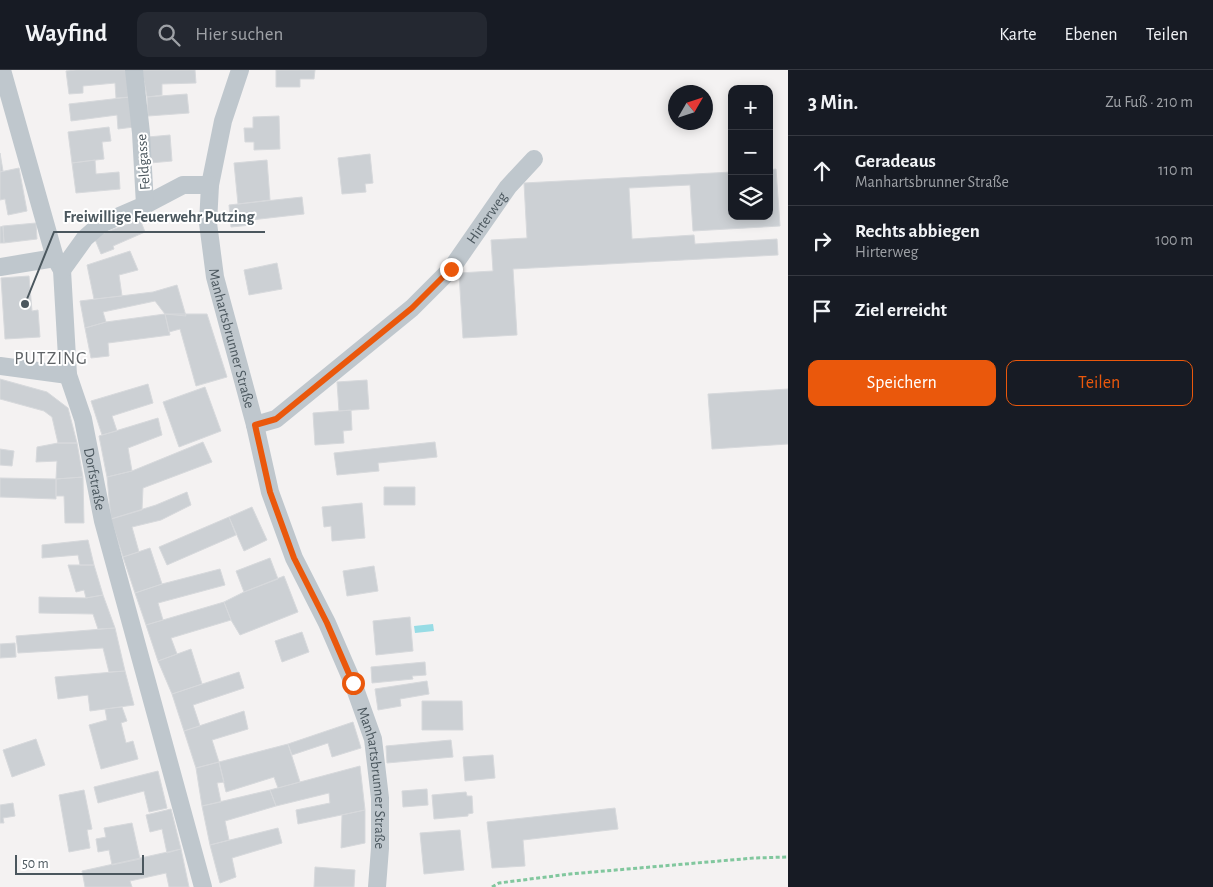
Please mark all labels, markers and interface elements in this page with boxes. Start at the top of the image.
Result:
search box [137,12,487,57]
icon: search [155,21,183,49]
text: Wayfind [25,22,107,46]
text: Hier suchen [195,25,283,44]
text: Karte [999,26,1037,44]
text: Ebenen [1065,26,1118,44]
text: Teilen [1146,26,1188,44]
north arrow [668,85,713,130]
map controls [728,85,773,220]
button: + [728,85,773,130]
text: 3 Min. [808,92,858,113]
text: Zu Fuß · 210 m [1105,94,1193,110]
button: − [728,130,773,175]
street label: Feldgasse [134,133,153,191]
text: Geradeaus [855,152,936,171]
icon: ahead [808,157,836,185]
text: 110 m [1158,162,1193,178]
text: Manhartsbrunner Straße [855,174,1009,190]
button: layers [728,175,773,220]
street label: Hirterweg [464,189,511,247]
callout: Freiwillige Feuerwehr Putzing [54,201,265,232]
text: Freiwillige Feuerwehr Putzing [64,209,255,225]
text: Rechts abbiegen [855,222,980,241]
icon: right [808,227,836,255]
text: 100 m [1155,232,1193,248]
text: Hirterweg [855,244,918,260]
route end [440,258,463,281]
street label: Manhartsbrunner Straße [206,267,257,410]
icon: arrive [808,297,836,325]
text: Ziel erreicht [855,301,947,320]
district label: PUTZING [14,350,88,368]
button: Speichern [808,360,996,406]
button: Teilen [1006,360,1193,406]
street label: Dorfstraße [81,446,108,512]
route start [342,672,365,695]
street label: Manhartsbrunner Straße [354,705,387,849]
scale bar [15,852,144,875]
text: 50 m [22,857,49,871]

